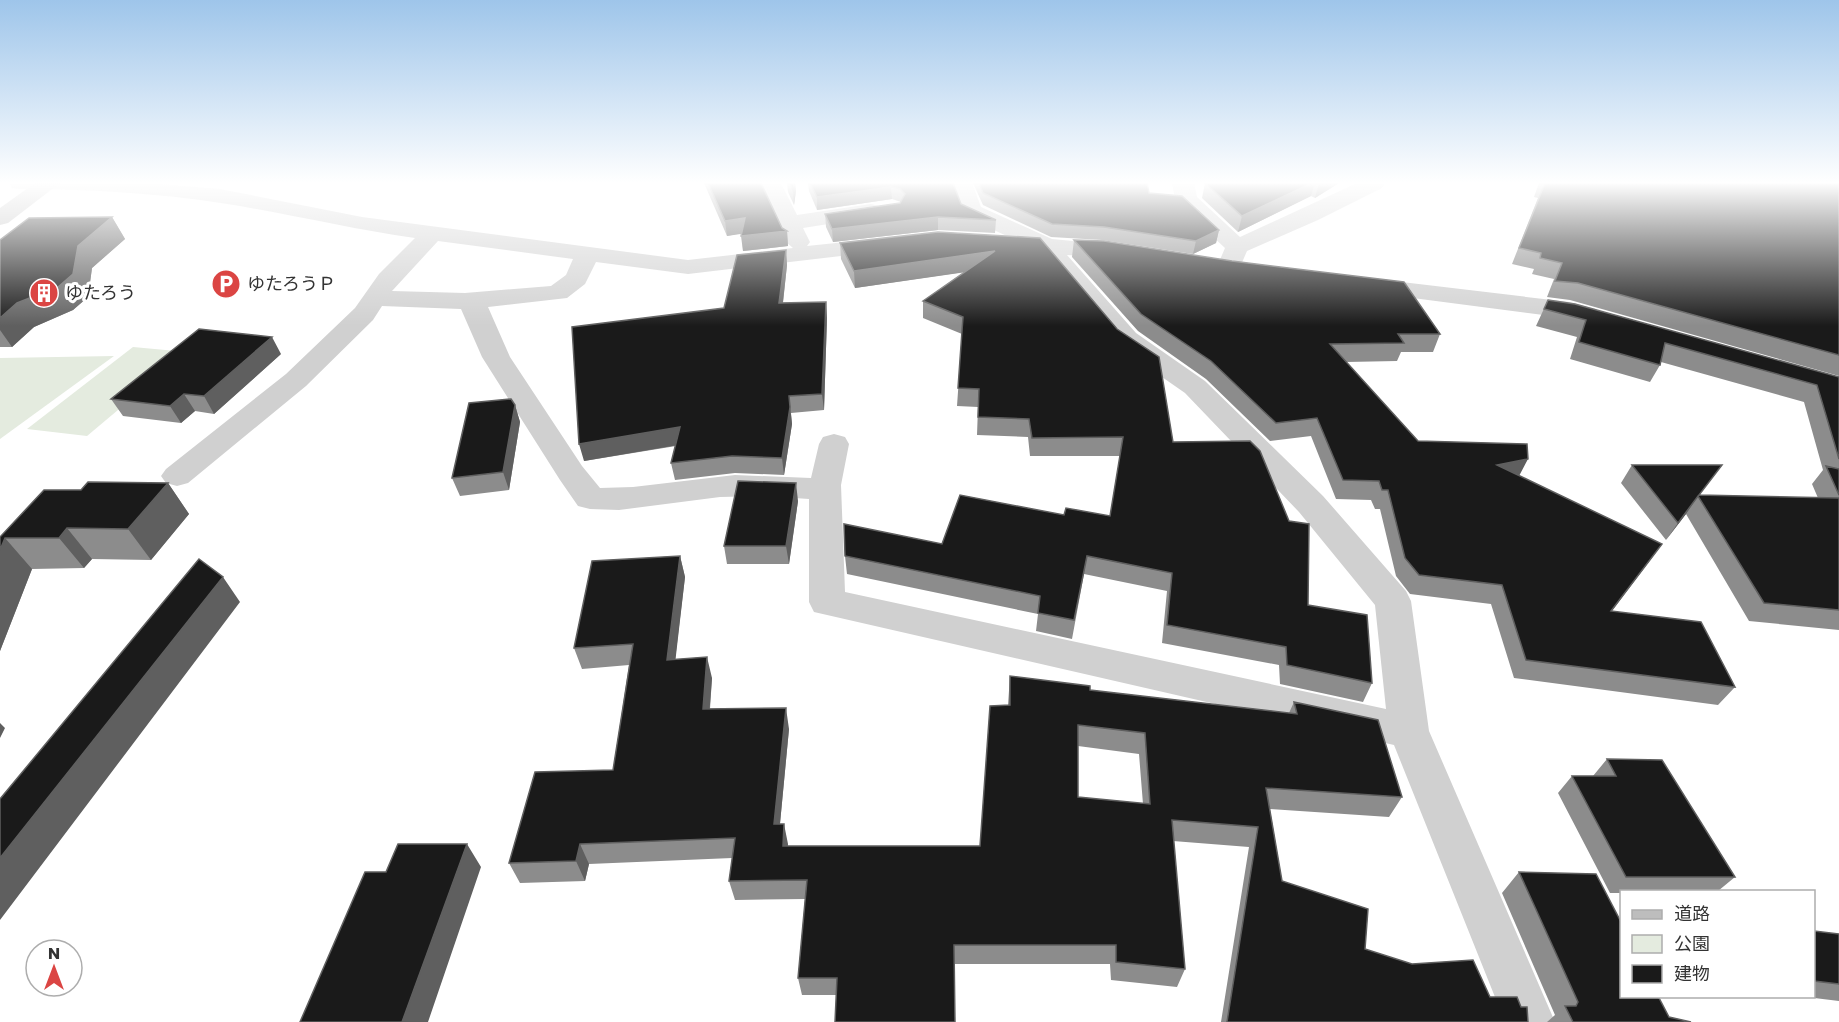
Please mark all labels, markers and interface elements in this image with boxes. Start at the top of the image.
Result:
parking icon: ゆたろうＰ [210,268,242,300]
place label: ゆたろうＰ [247,271,336,296]
building icon: ゆたろう [28,277,60,309]
place label: ゆたろう [65,280,136,305]
legend [1620,890,1815,998]
text: 道路 [1674,901,1710,926]
text: 公園 [1674,931,1710,956]
north arrow [24,938,84,998]
text: N [48,942,60,965]
text: 建物 [1674,961,1710,986]

